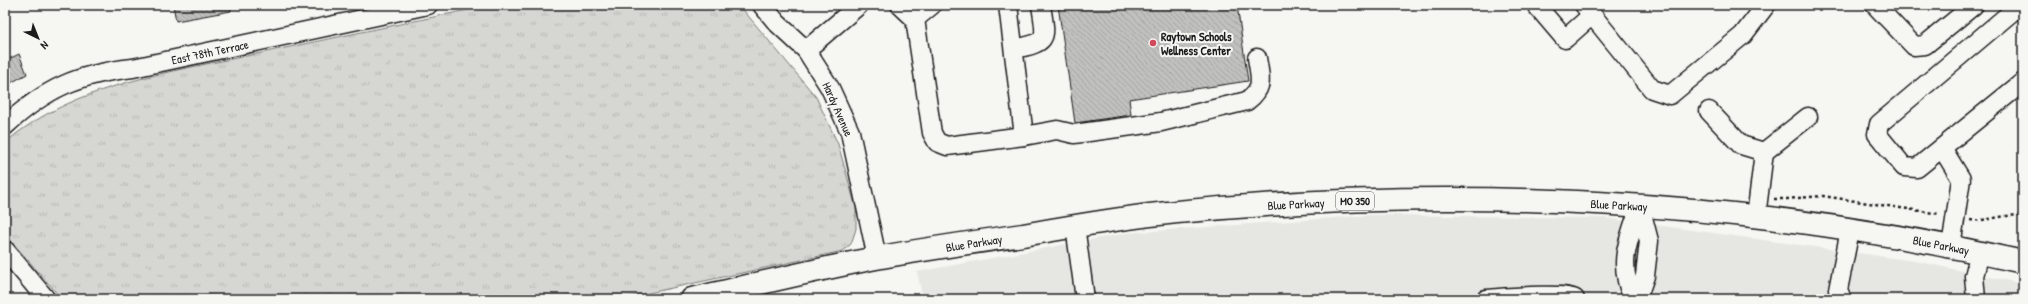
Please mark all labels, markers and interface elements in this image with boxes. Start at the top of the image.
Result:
north arrow [18,18,58,58]
place label: Raytown Schools Wellness Center [1161,28,1232,59]
street label: East 78th Terrace [170,35,250,68]
text: N [38,38,52,53]
marker: Raytown Schools Wellness Center [1148,38,1158,48]
street label: Hardy Avenue [818,79,858,139]
road number: MO 350 [1336,192,1374,210]
street label: Blue Parkway [1267,194,1325,214]
street label: Blue Parkway [1590,195,1648,215]
street label: Blue Parkway [945,230,1003,256]
street label: Blue Parkway [1911,231,1971,259]

